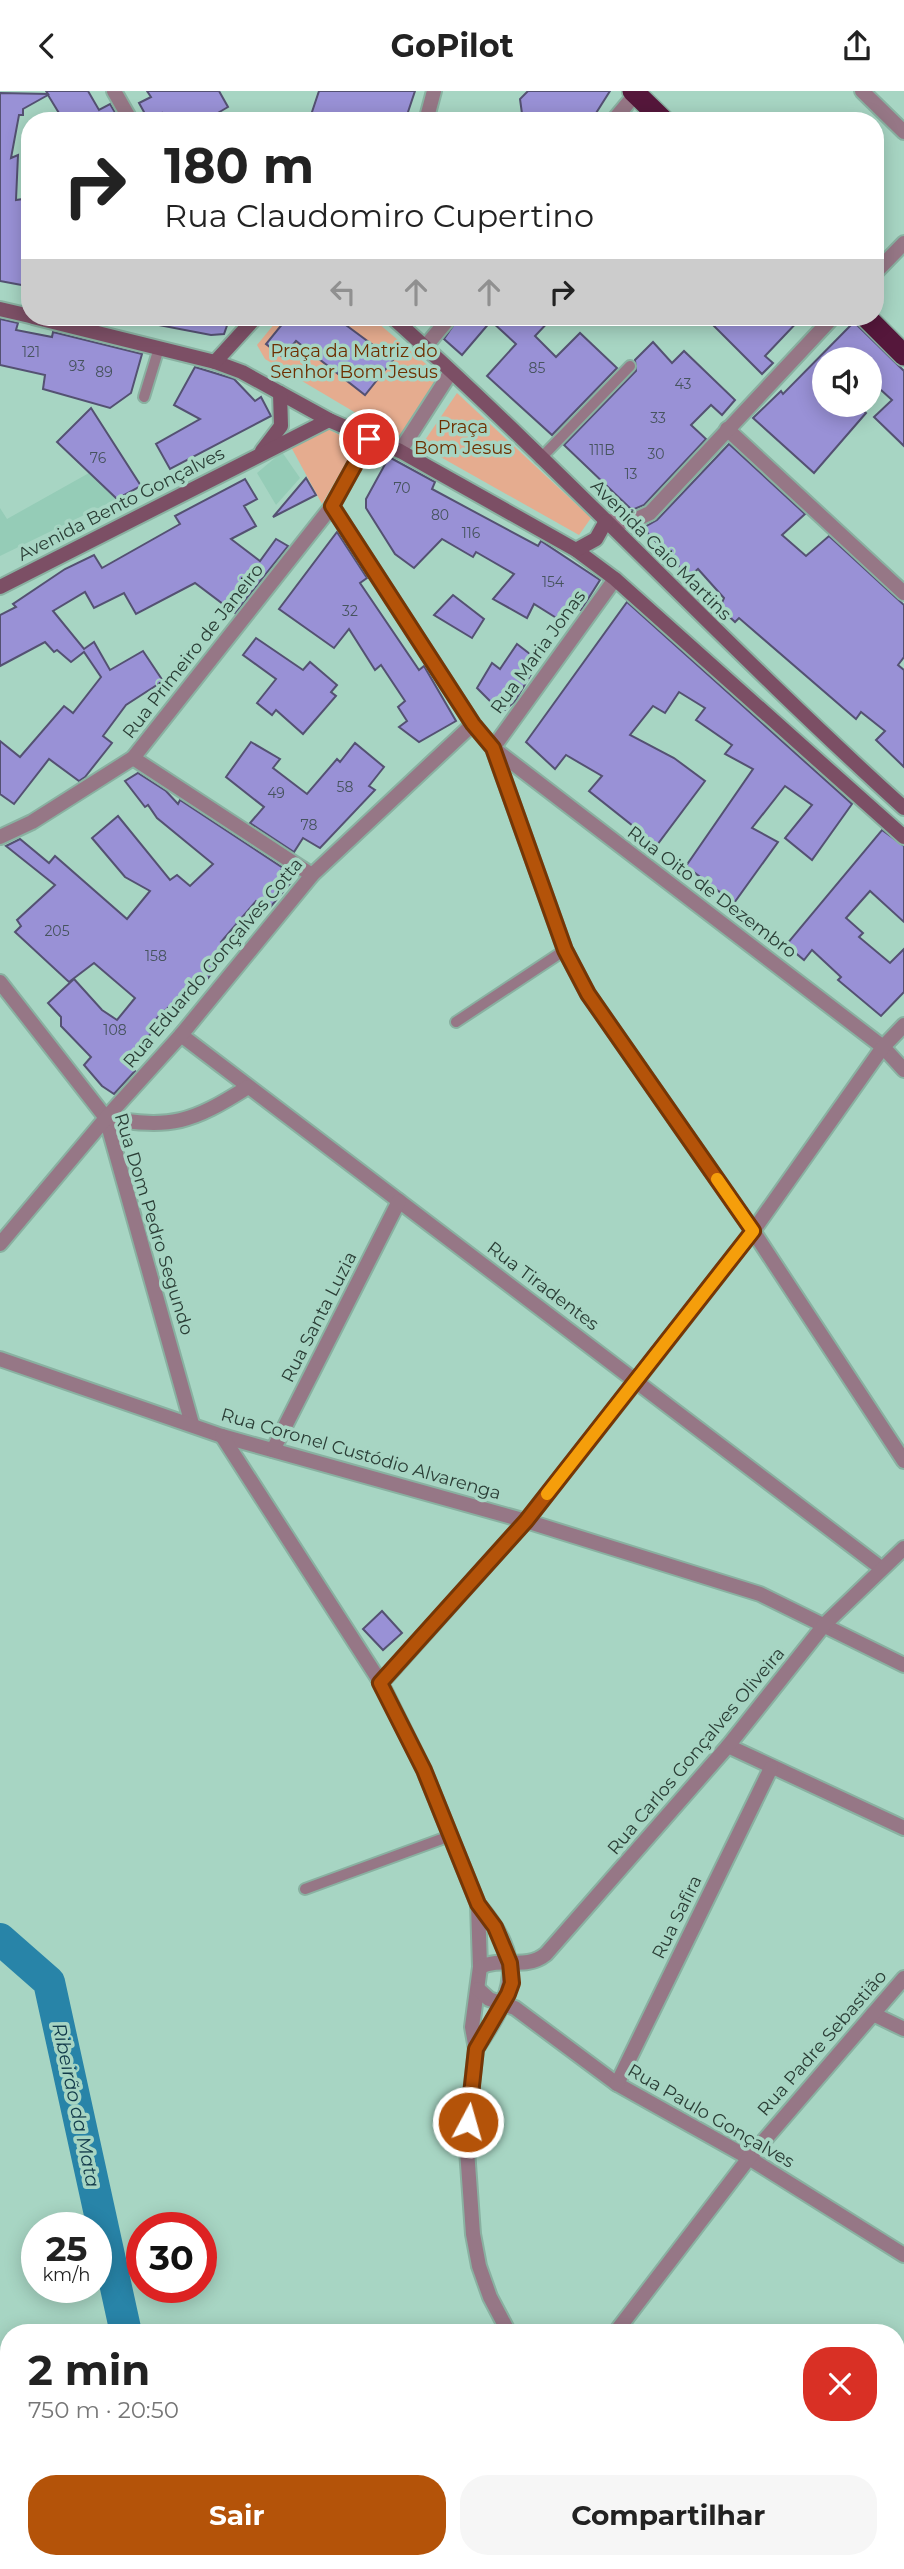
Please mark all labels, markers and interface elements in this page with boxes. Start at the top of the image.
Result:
text: GoPilot [390,26,514,65]
icon: back [28,27,66,65]
icon: share [838,27,876,65]
text: 180 m [164,136,314,195]
icon: right [49,140,140,231]
text: Rua Claudomiro Cupertino [164,196,594,235]
icon: left [324,273,362,311]
icon: ahead [397,273,435,311]
icon: ahead [470,273,508,311]
icon: right [543,273,581,311]
park label: Praça da Matriz do Senhor Bom Jesus [270,340,438,383]
house number: 121 [22,343,40,361]
map controls [812,347,882,417]
button: sound [812,347,882,417]
house number: 93 [69,357,85,375]
house number: 85 [529,359,546,377]
house number: 89 [95,363,113,381]
house number: 43 [675,375,692,393]
pin [339,409,399,469]
house number: 33 [650,409,666,427]
park label: Praça Bom Jesus [414,416,512,459]
icon: arrive [350,420,388,458]
house number: 111B [589,441,615,459]
street label: Avenida Bento Gonçalves [14,442,228,566]
house number: 30 [647,445,665,463]
house number: 76 [90,449,107,467]
house number: 13 [625,465,638,483]
street label: Avenida Caio Martins [586,475,736,625]
house number: 70 [393,479,411,497]
house number: 80 [431,506,449,524]
house number: 116 [462,524,481,542]
street label: Rua Primeiro de Janeiro [118,559,268,743]
house number: 154 [542,573,565,591]
street label: Rua Maria Jonas [486,586,590,718]
house number: 32 [342,602,358,620]
house number: 58 [337,778,353,796]
house number: 49 [267,784,285,802]
house number: 78 [301,816,318,834]
street label: Rua Oito de Dezembro [623,821,801,963]
street label: Rua Eduardo Gonçalves Cotta [119,853,307,1073]
house number: 205 [44,922,70,940]
house number: 158 [145,947,167,965]
house number: 108 [103,1021,127,1039]
street label: Rua Dom Pedro Segundo [110,1110,198,1338]
street label: Rua Tiradentes [483,1237,604,1335]
street label: Rua Santa Luzia [277,1248,361,1386]
street label: Rua Coronel Custódio Alvarenga [218,1403,504,1505]
street label: Rua Carlos Gonçalves Oliveira [603,1643,789,1859]
street label: Rua Safira [647,1872,707,1962]
street label: Rua Padre Sebastião [753,1966,891,2120]
water label: Ribeirão da Mata [47,2021,105,2189]
street label: Rua Paulo Gonçalves [624,2059,798,2173]
position arrow [431,2085,505,2159]
speed limit sign: 30 [126,2212,217,2303]
text: 25 [46,2227,87,2270]
text: km/h [42,2264,91,2286]
text: 2 min [28,2344,150,2396]
button: close [803,2347,877,2421]
text: 750 m · 20:50 [28,2396,179,2424]
button: Sair [28,2475,446,2555]
button: Compartilhar [460,2475,877,2555]

